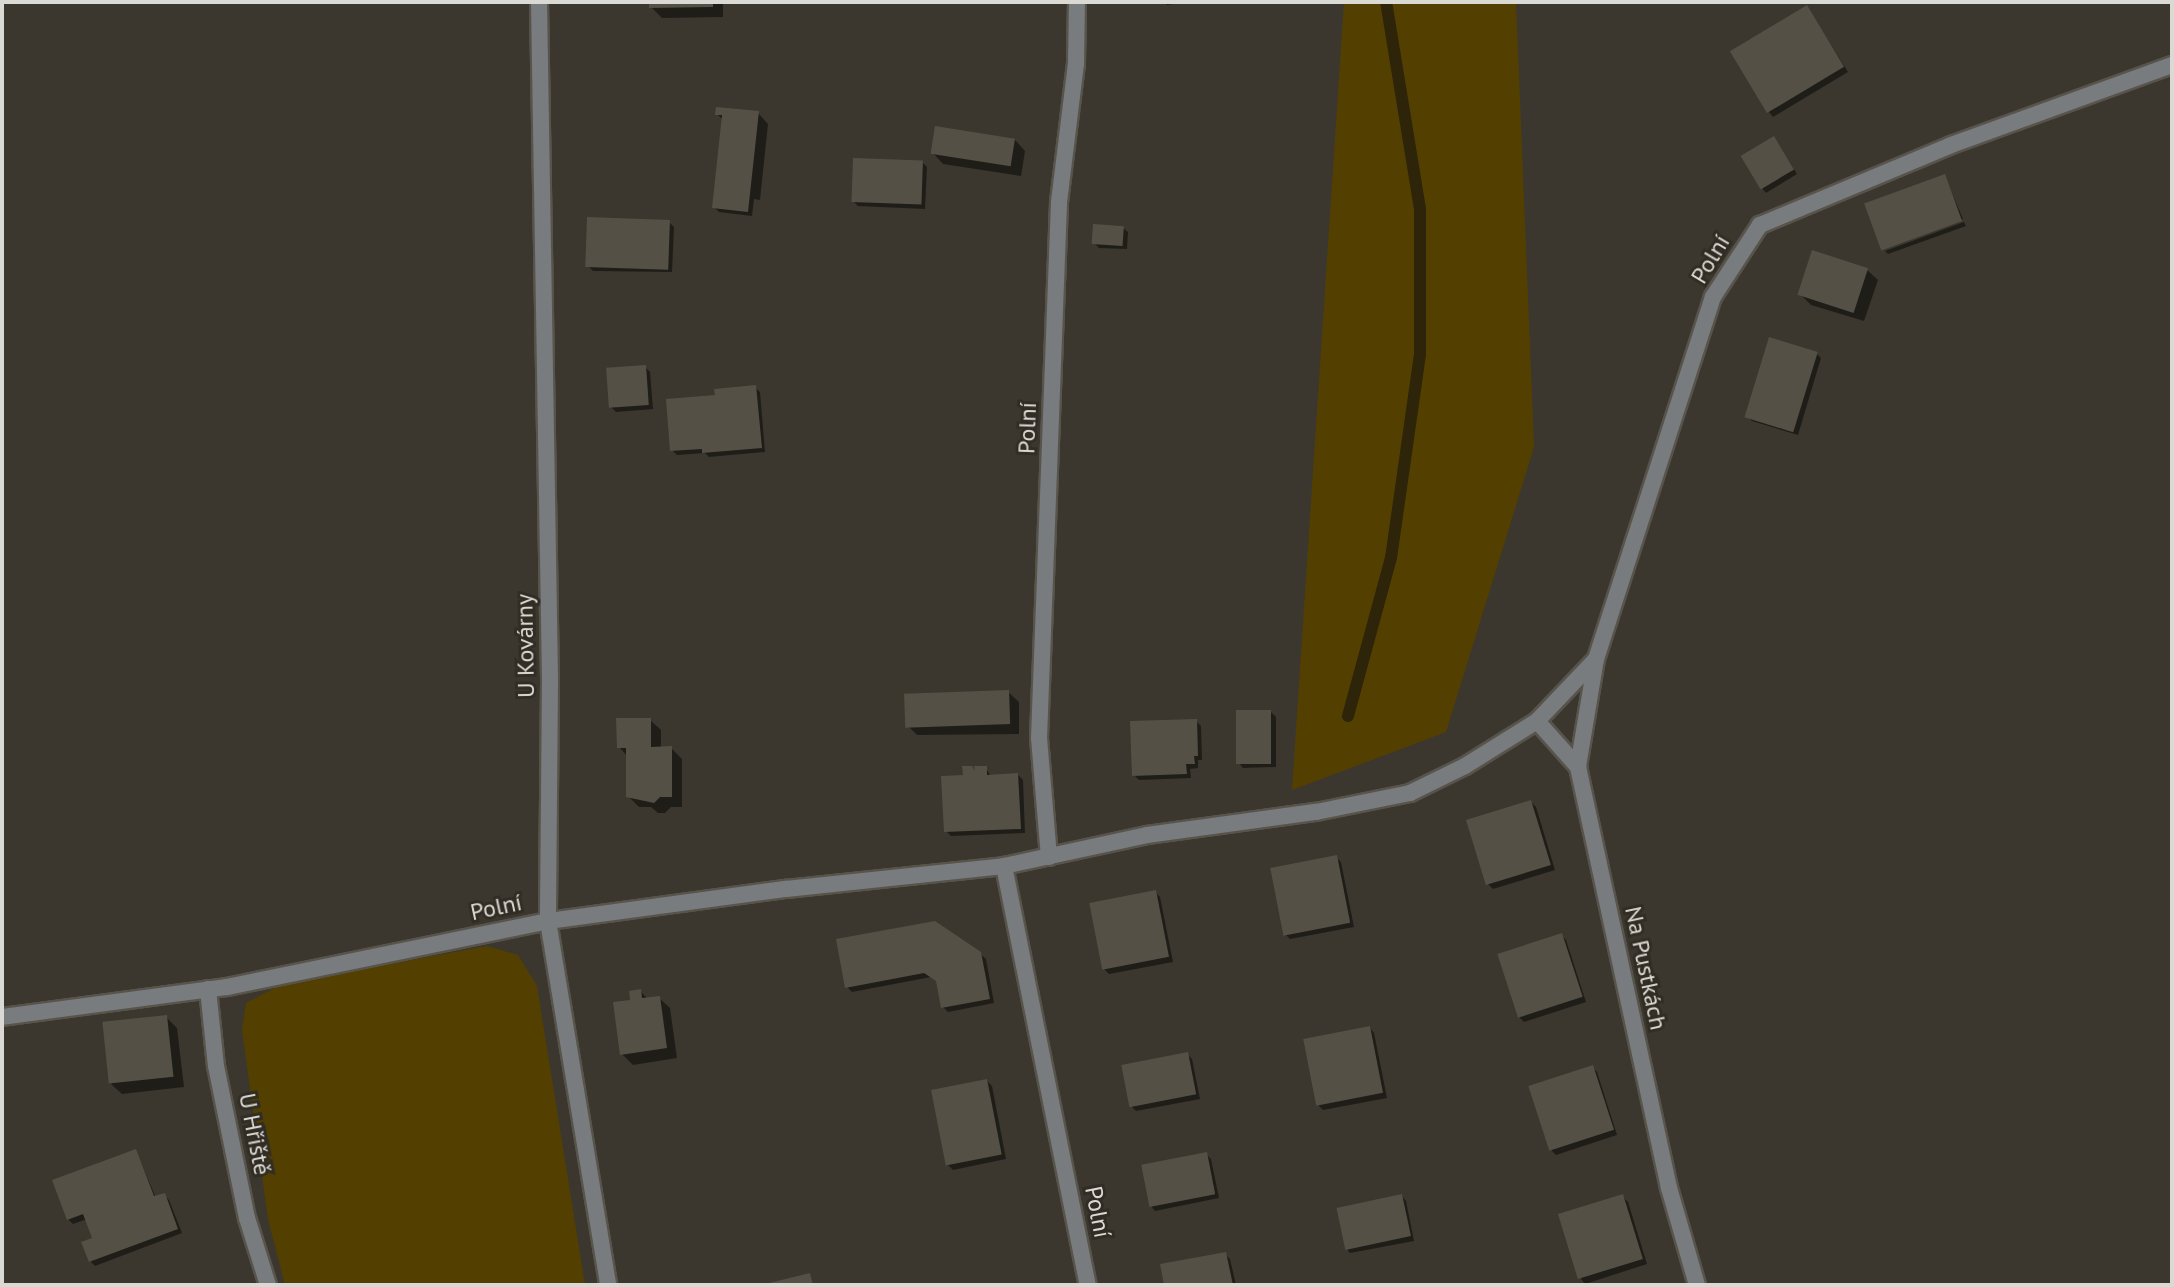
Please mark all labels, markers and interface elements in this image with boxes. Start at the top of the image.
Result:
street label: Polní [1684,229,1736,289]
street label: Polní [1012,402,1042,454]
street label: U Kovárny [510,594,540,698]
street label: Polní [468,888,524,926]
street label: Na Pustkách [1619,904,1673,1032]
street label: U Hřiště [233,1091,277,1177]
street label: Polní [1079,1184,1117,1240]

